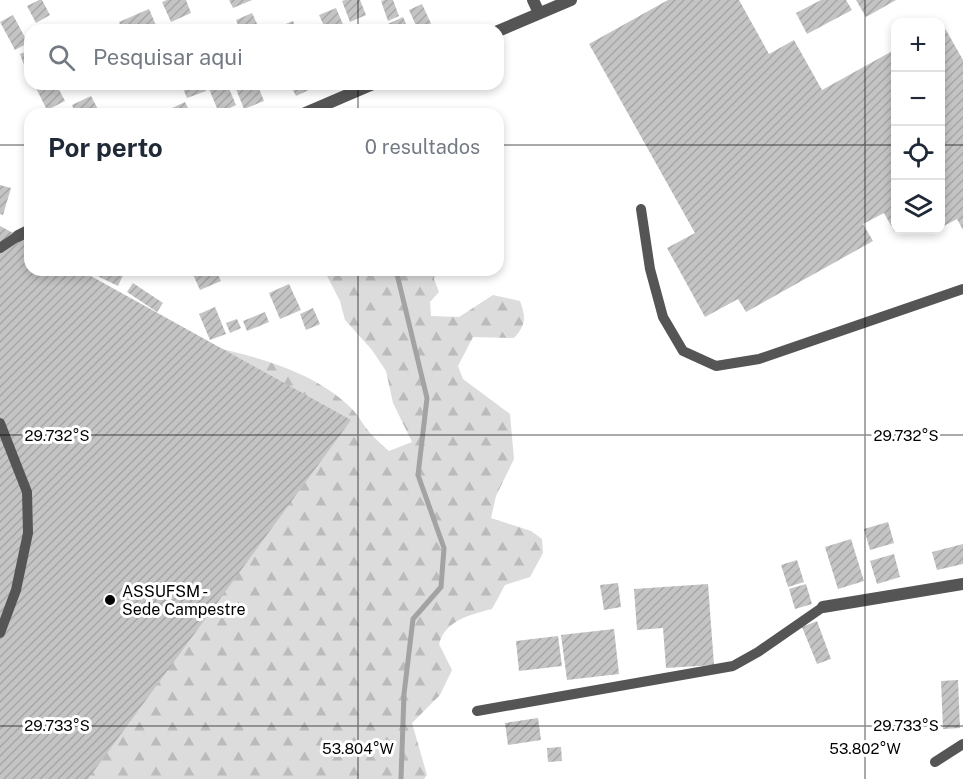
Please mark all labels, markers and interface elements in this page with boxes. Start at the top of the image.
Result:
map controls [891,18,945,234]
button: + [891,18,945,72]
search box [24,24,504,90]
icon: search [45,41,78,74]
text: Pesquisar aqui [93,44,243,70]
button: − [891,72,945,126]
button: locate [891,126,945,180]
text: Por perto [48,132,163,163]
text: 0 resultados [365,135,480,159]
button: layers [891,180,945,234]
text: 29.732°S [24,427,90,444]
text: 29.732°S [873,427,939,444]
place label: ASSUFSM - Sede Campestre [122,582,246,619]
marker: ASSUFSM - Sede Campestre [103,593,117,607]
text: 29.733°S [24,717,90,734]
text: 29.733°S [873,717,939,734]
text: 53.804°W [322,740,394,757]
text: 53.802°W [829,740,901,757]

